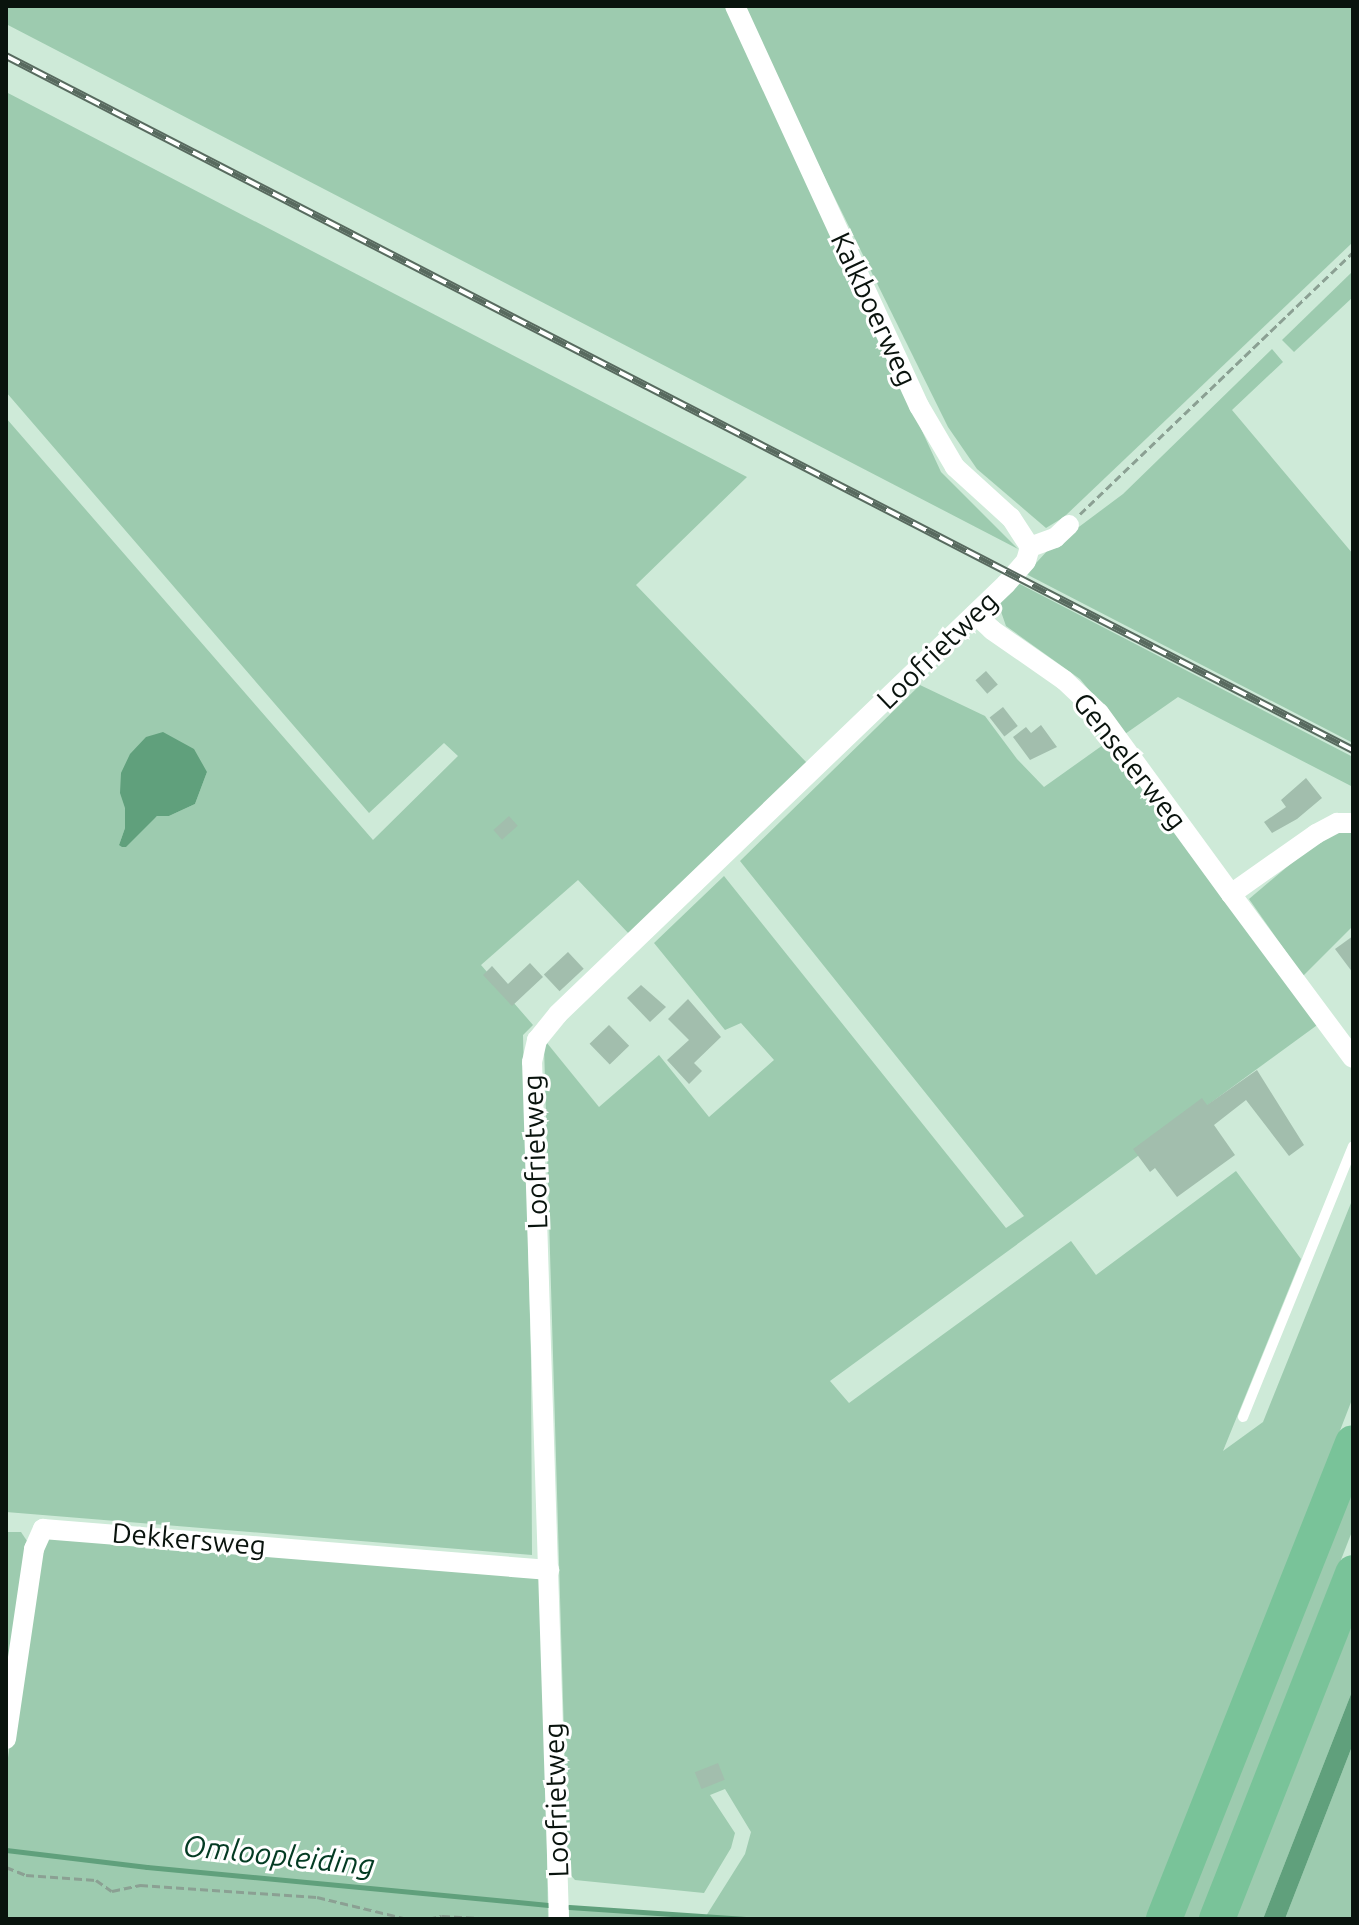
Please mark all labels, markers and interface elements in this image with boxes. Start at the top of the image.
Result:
street label: Kalkboerweg [824,227,924,391]
street label: Loofrietweg [870,584,1004,716]
street label: Genselerweg [1066,686,1194,836]
street label: Loofrietweg [516,1074,554,1230]
street label: Dekkersweg [111,1516,267,1562]
street label: Loofrietweg [537,1722,575,1878]
water label: Omloopleiding [181,1827,377,1883]

